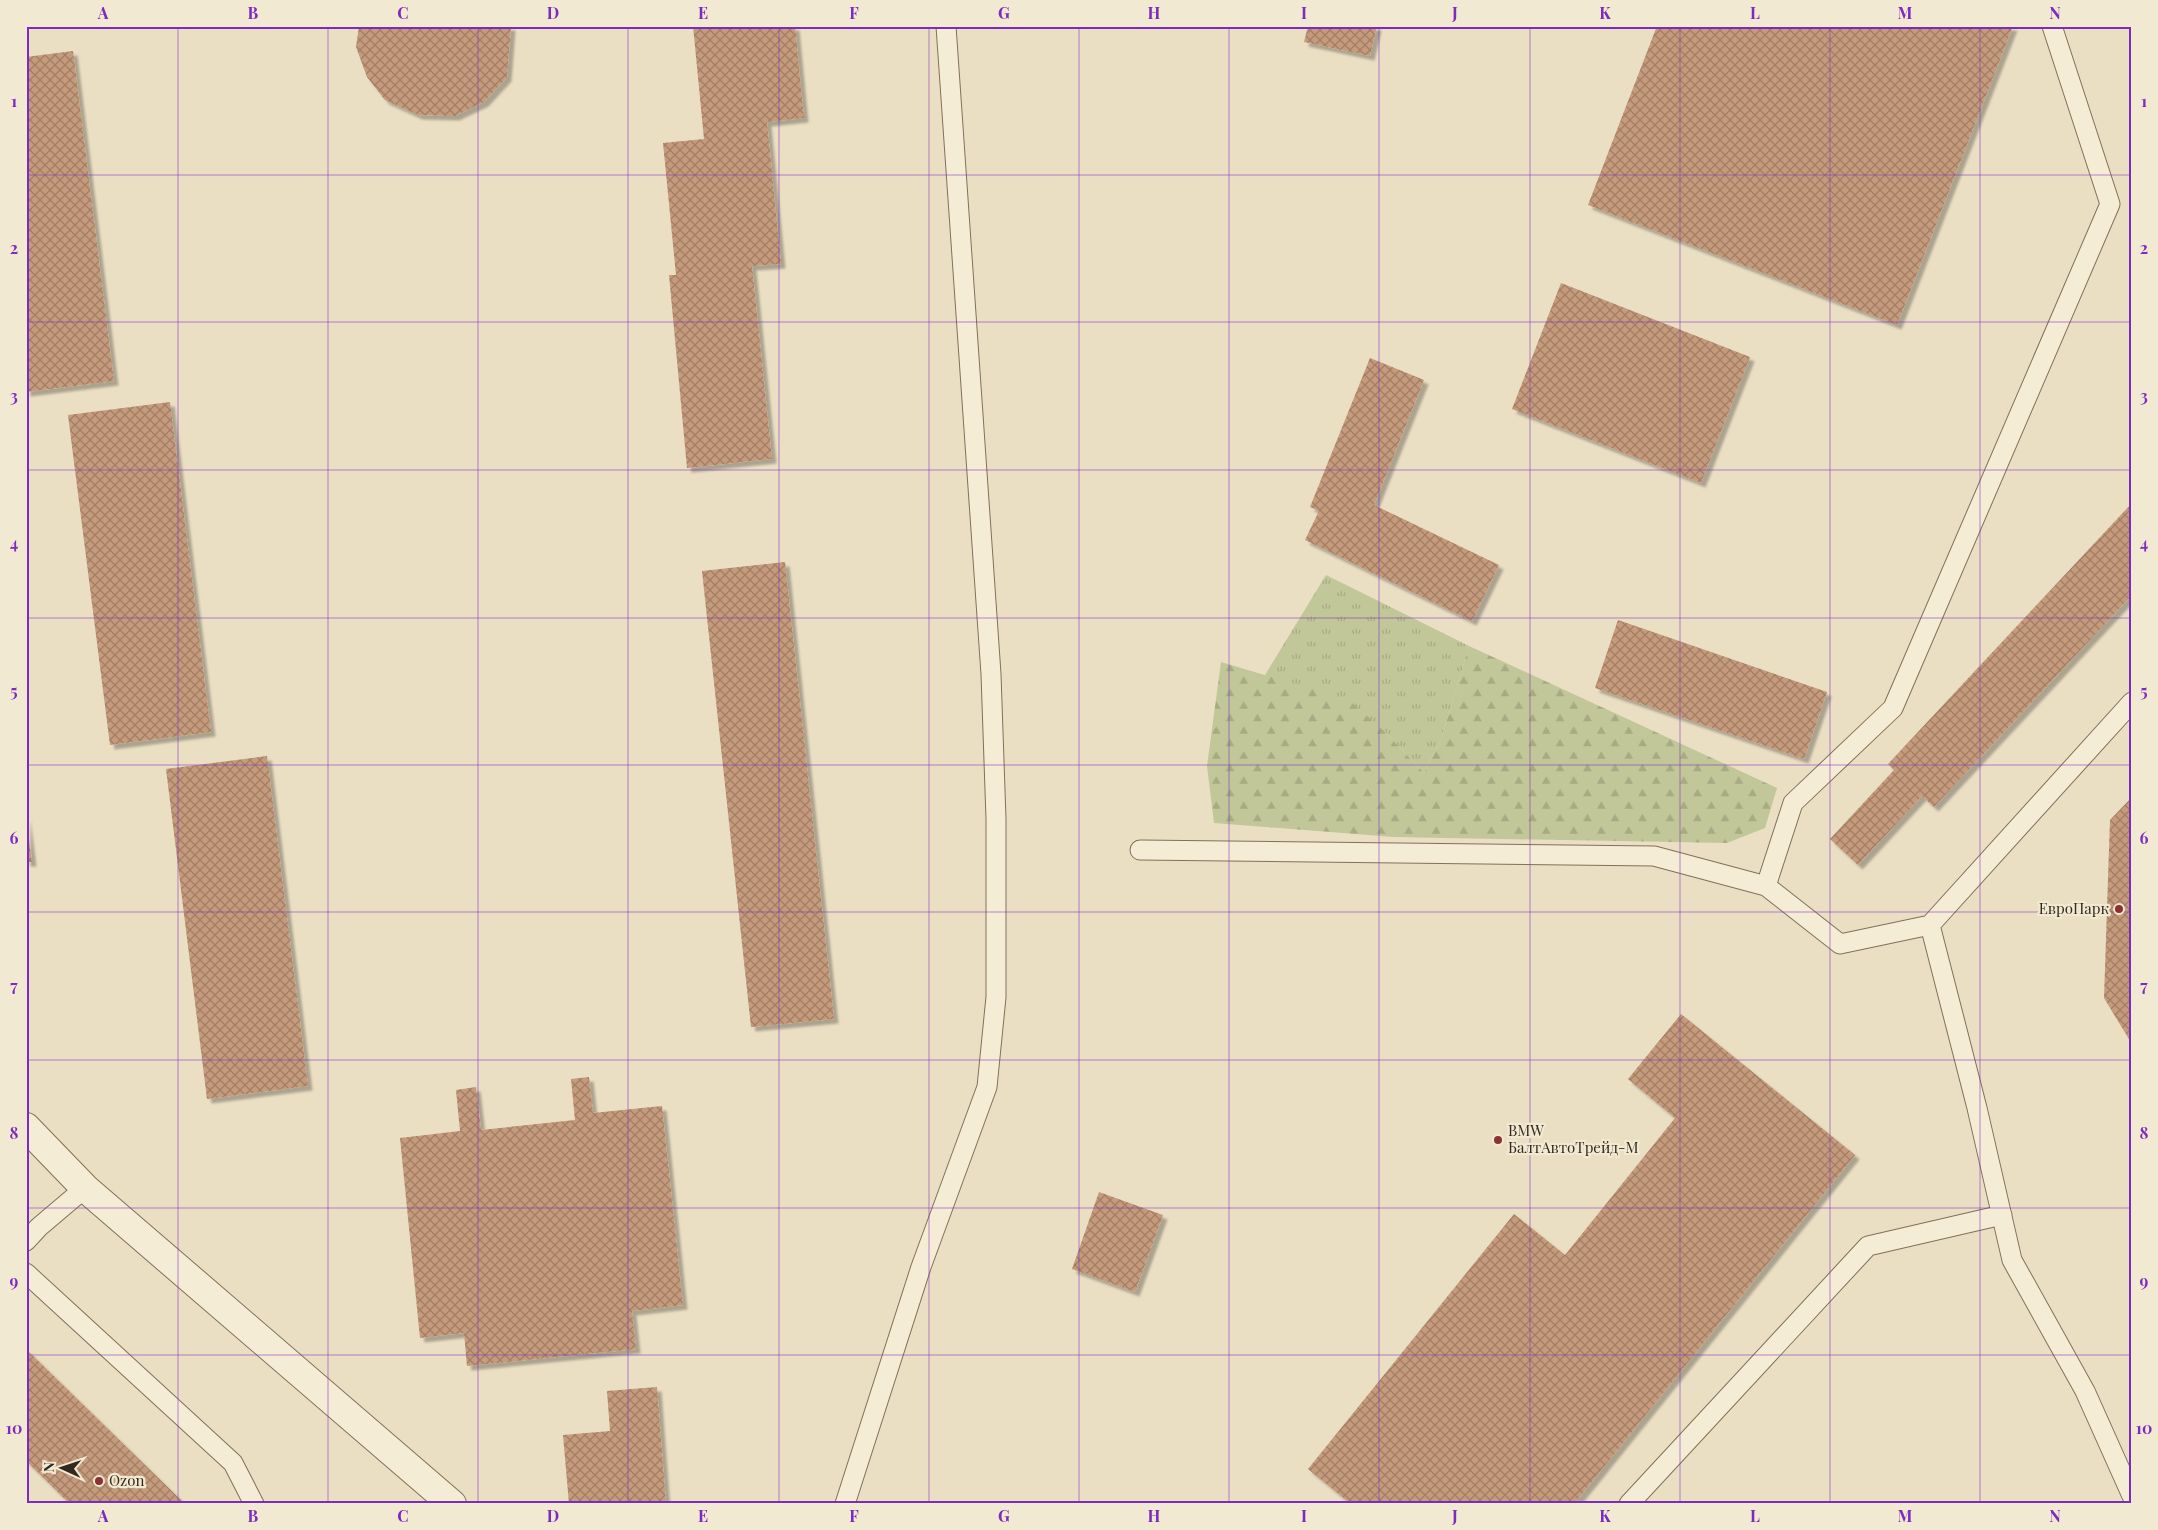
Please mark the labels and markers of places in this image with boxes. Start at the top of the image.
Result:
place label: ЕвроПарк [2039,898,2109,918]
marker: ЕвроПарк [2113,903,2125,915]
place label: BMW БалтАвтоТрейд-М [1508,1120,1639,1157]
marker: BMW БалтАвтоТрейд-М [1492,1134,1504,1146]
place label: Ozon [109,1470,144,1490]
marker: Ozon [93,1475,105,1487]

